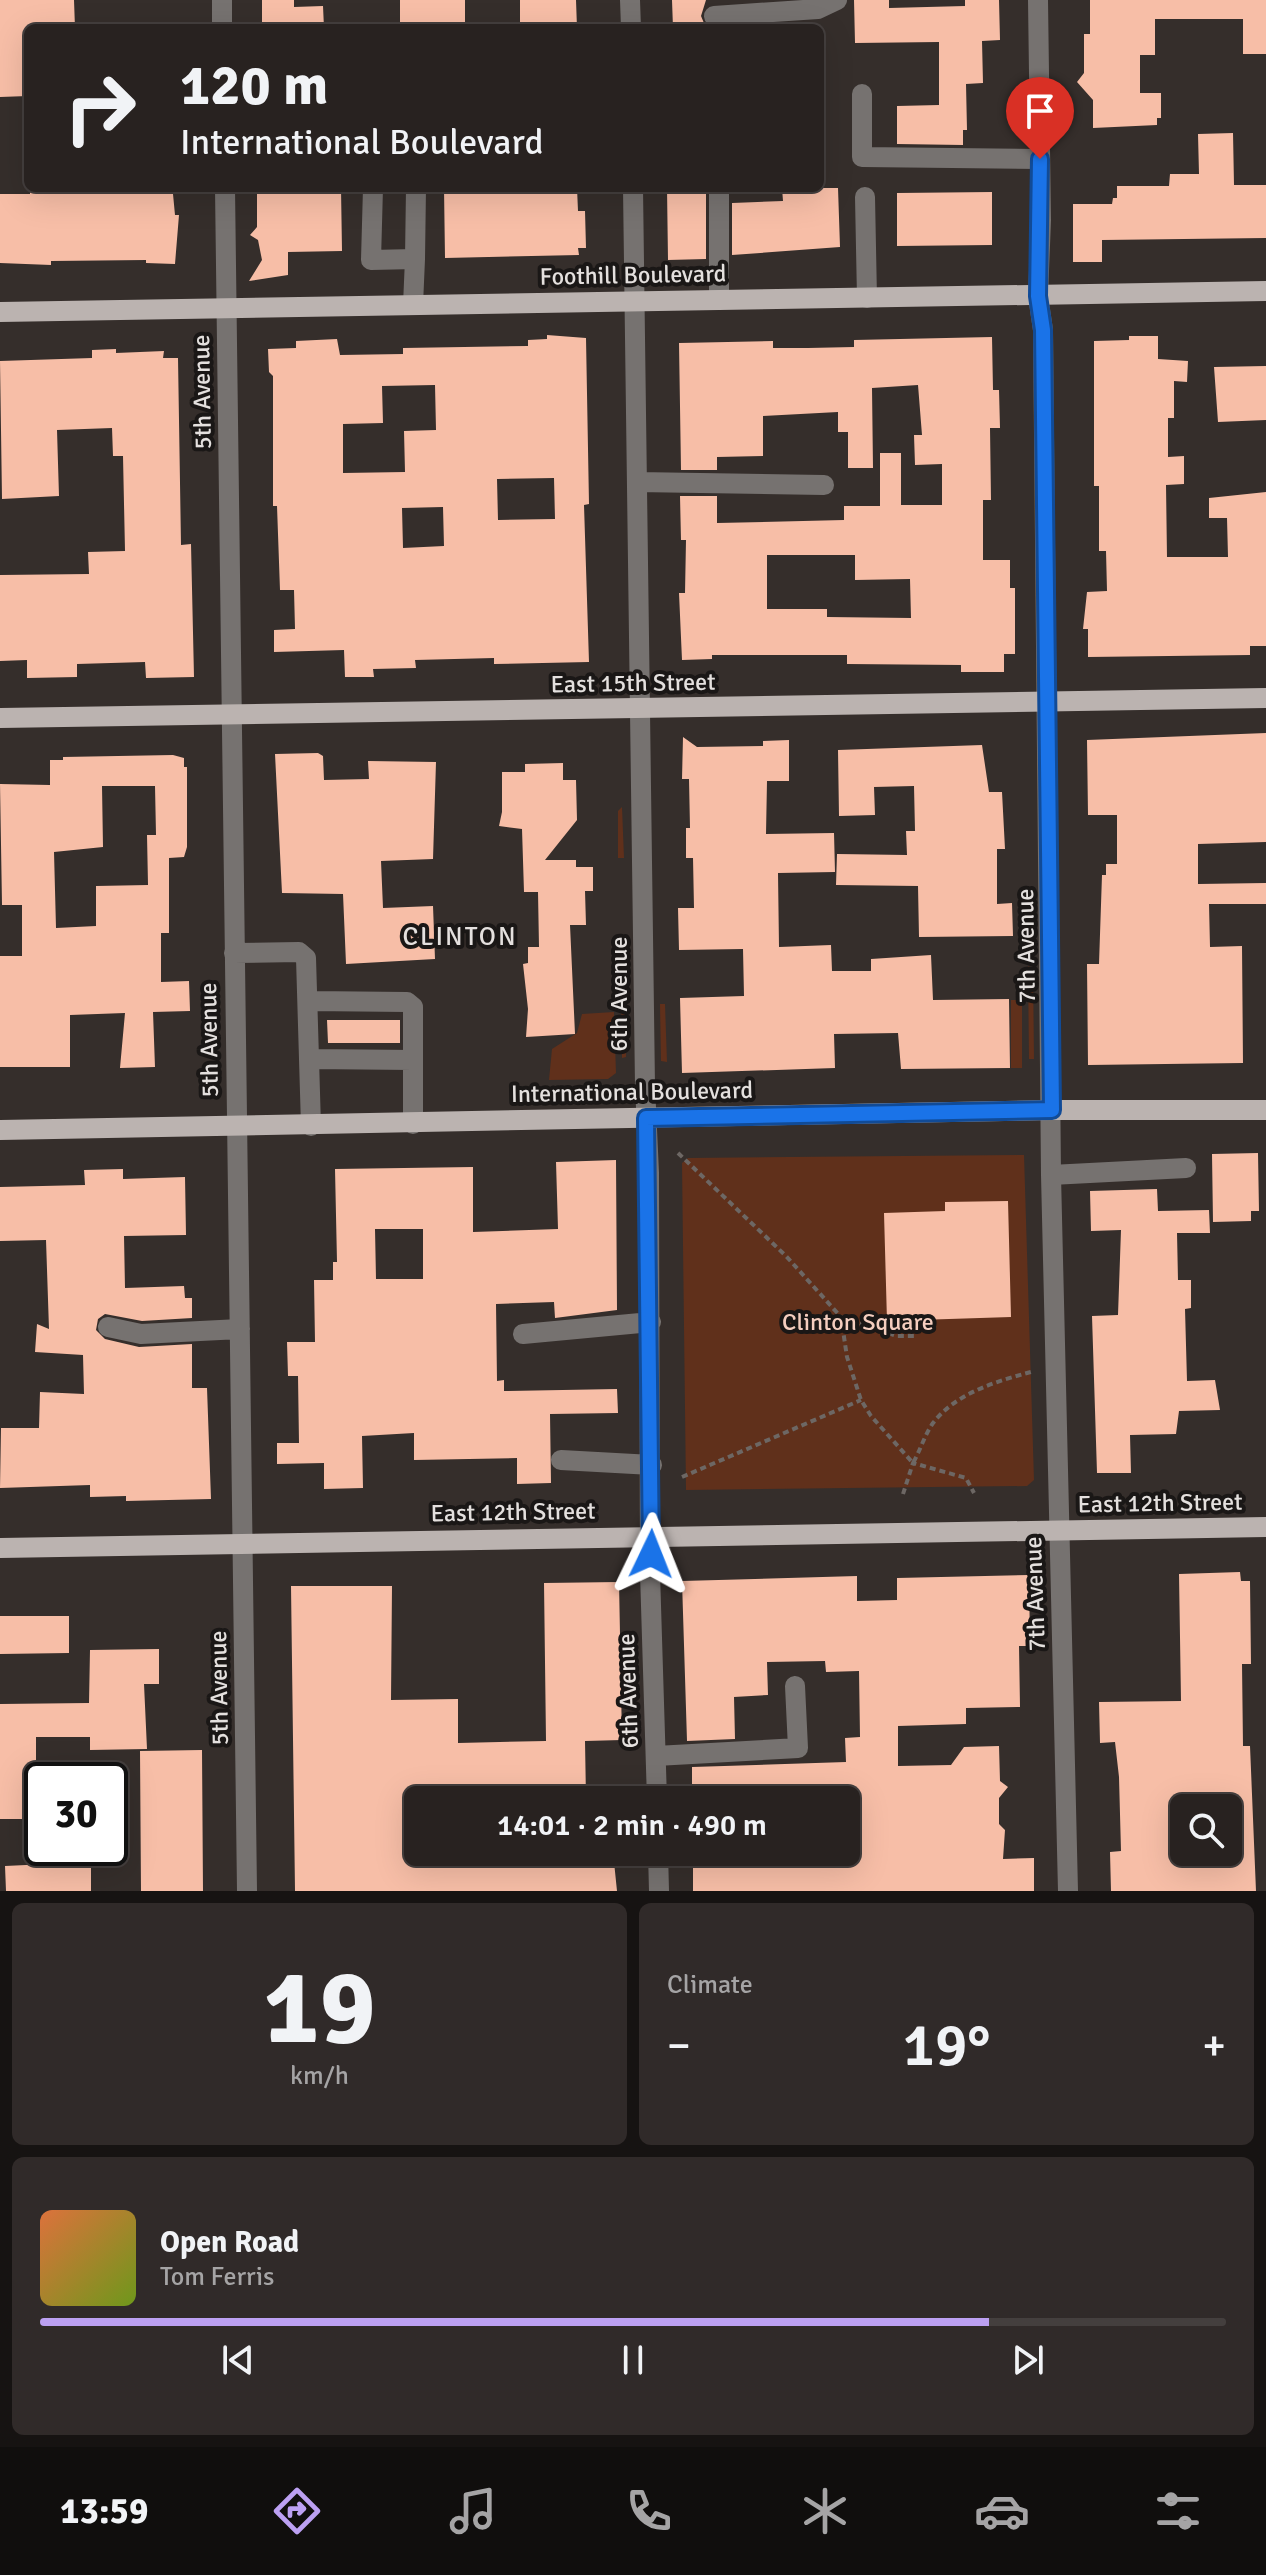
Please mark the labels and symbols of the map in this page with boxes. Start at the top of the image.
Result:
pin [1006,77,1074,159]
street label: Foothill Boulevard [539,258,727,292]
street label: 5th Avenue [186,334,218,450]
street label: East 15th Street [550,667,716,699]
street label: 7th Avenue [1010,888,1042,1004]
district label: CLINTON [402,921,518,953]
street label: 6th Avenue [604,937,634,1051]
street label: 5th Avenue [193,982,225,1098]
street label: International Boulevard [511,1075,753,1109]
park label: Clinton Square [782,1307,934,1337]
street label: East 12th Street [1077,1487,1243,1519]
street label: East 12th Street [430,1496,596,1528]
position arrow [609,1512,693,1596]
street label: 7th Avenue [1018,1536,1052,1652]
street label: 5th Avenue [203,1630,235,1746]
street label: 6th Avenue [611,1633,645,1749]
speed limit sign: 30 [24,1762,128,1866]

